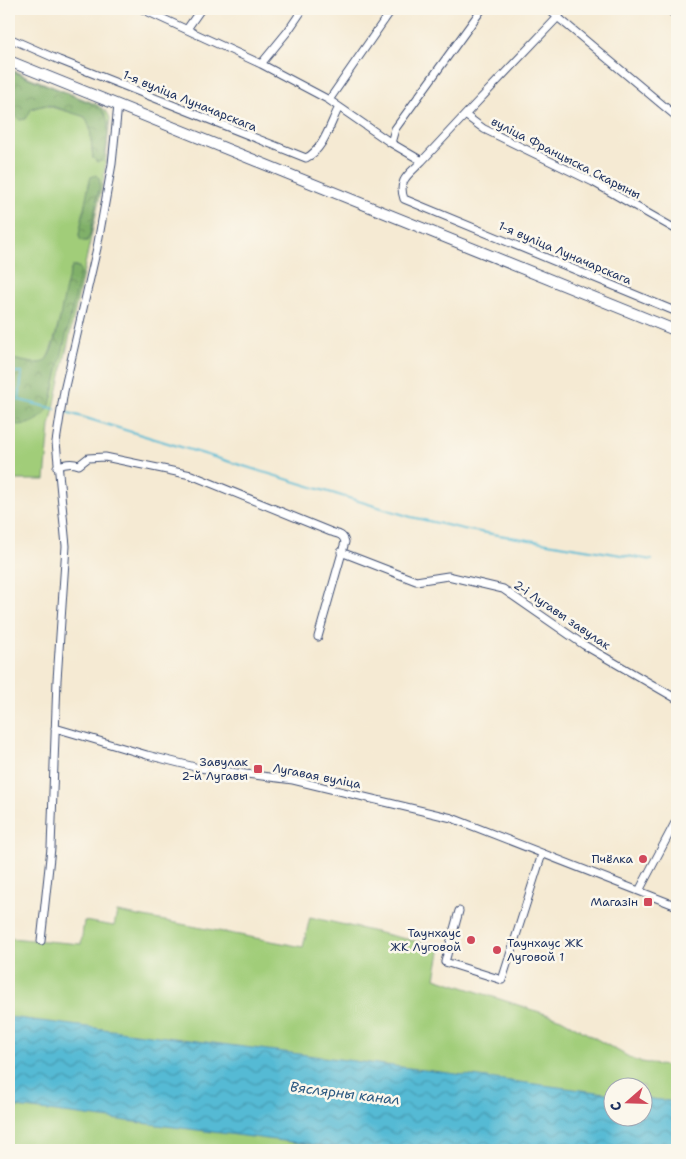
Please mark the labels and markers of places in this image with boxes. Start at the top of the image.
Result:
place label: Завулак 2-й Лугавы [182,754,249,784]
marker: Завулак 2-й Лугавы [252,763,264,775]
place label: Пчёлка [592,851,634,867]
marker: Пчёлка [637,853,649,865]
place label: Магазін [590,894,638,910]
marker: Магазін [642,896,654,908]
place label: Таунхаус ЖК Луговой [390,925,461,955]
marker: Таунхаус ЖК Луговой [465,934,477,946]
place label: Таунхаус ЖК Луговой 1 [507,935,583,965]
marker: Таунхаус ЖК Луговой 1 [491,944,503,956]

